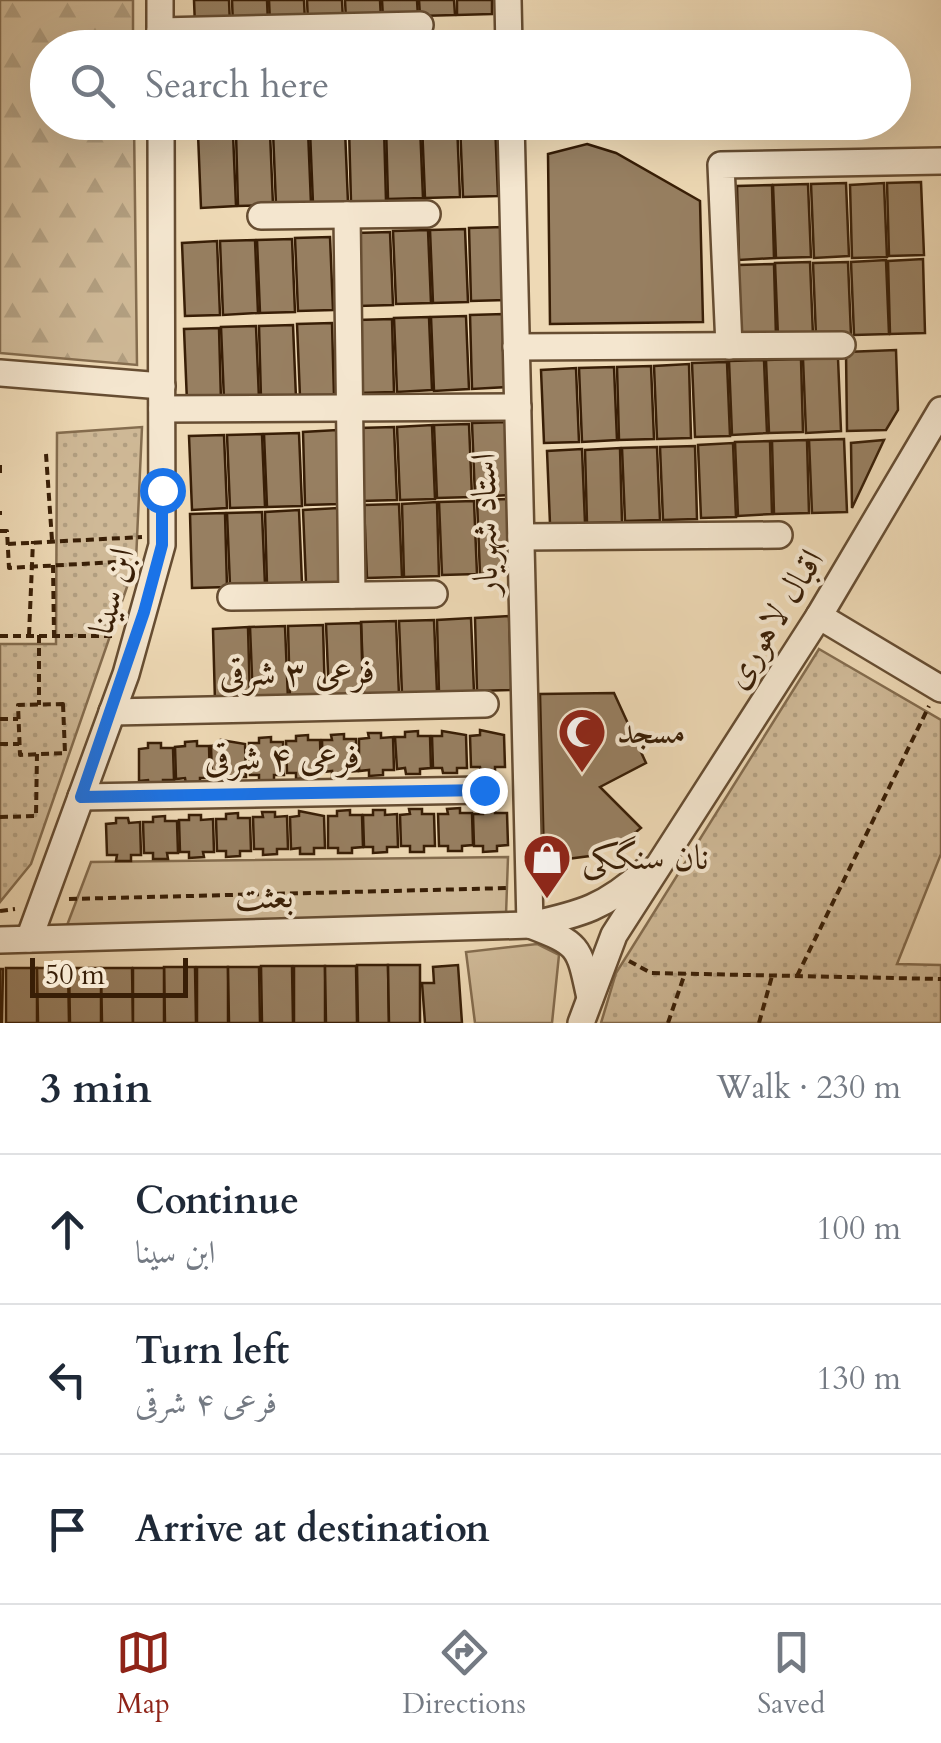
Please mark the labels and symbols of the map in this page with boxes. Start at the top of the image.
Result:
street label: استاد شهریار [460,452,510,599]
route start [140,468,186,514]
street label: اقبال لاهوری [712,540,836,698]
street label: ابن سینا [77,542,147,640]
street label: فرعی ۳ شرقی [219,648,375,698]
mosque icon: مسجد [556,706,608,774]
place label: مسجد [617,708,686,756]
street label: فرعی ۴ شرقی [204,733,360,783]
route end [462,768,508,814]
shop icon: نان سنگکی [521,832,573,900]
place label: نان سنگکی [582,834,709,882]
street label: بعثت [234,872,294,922]
scale bar [30,953,188,998]

